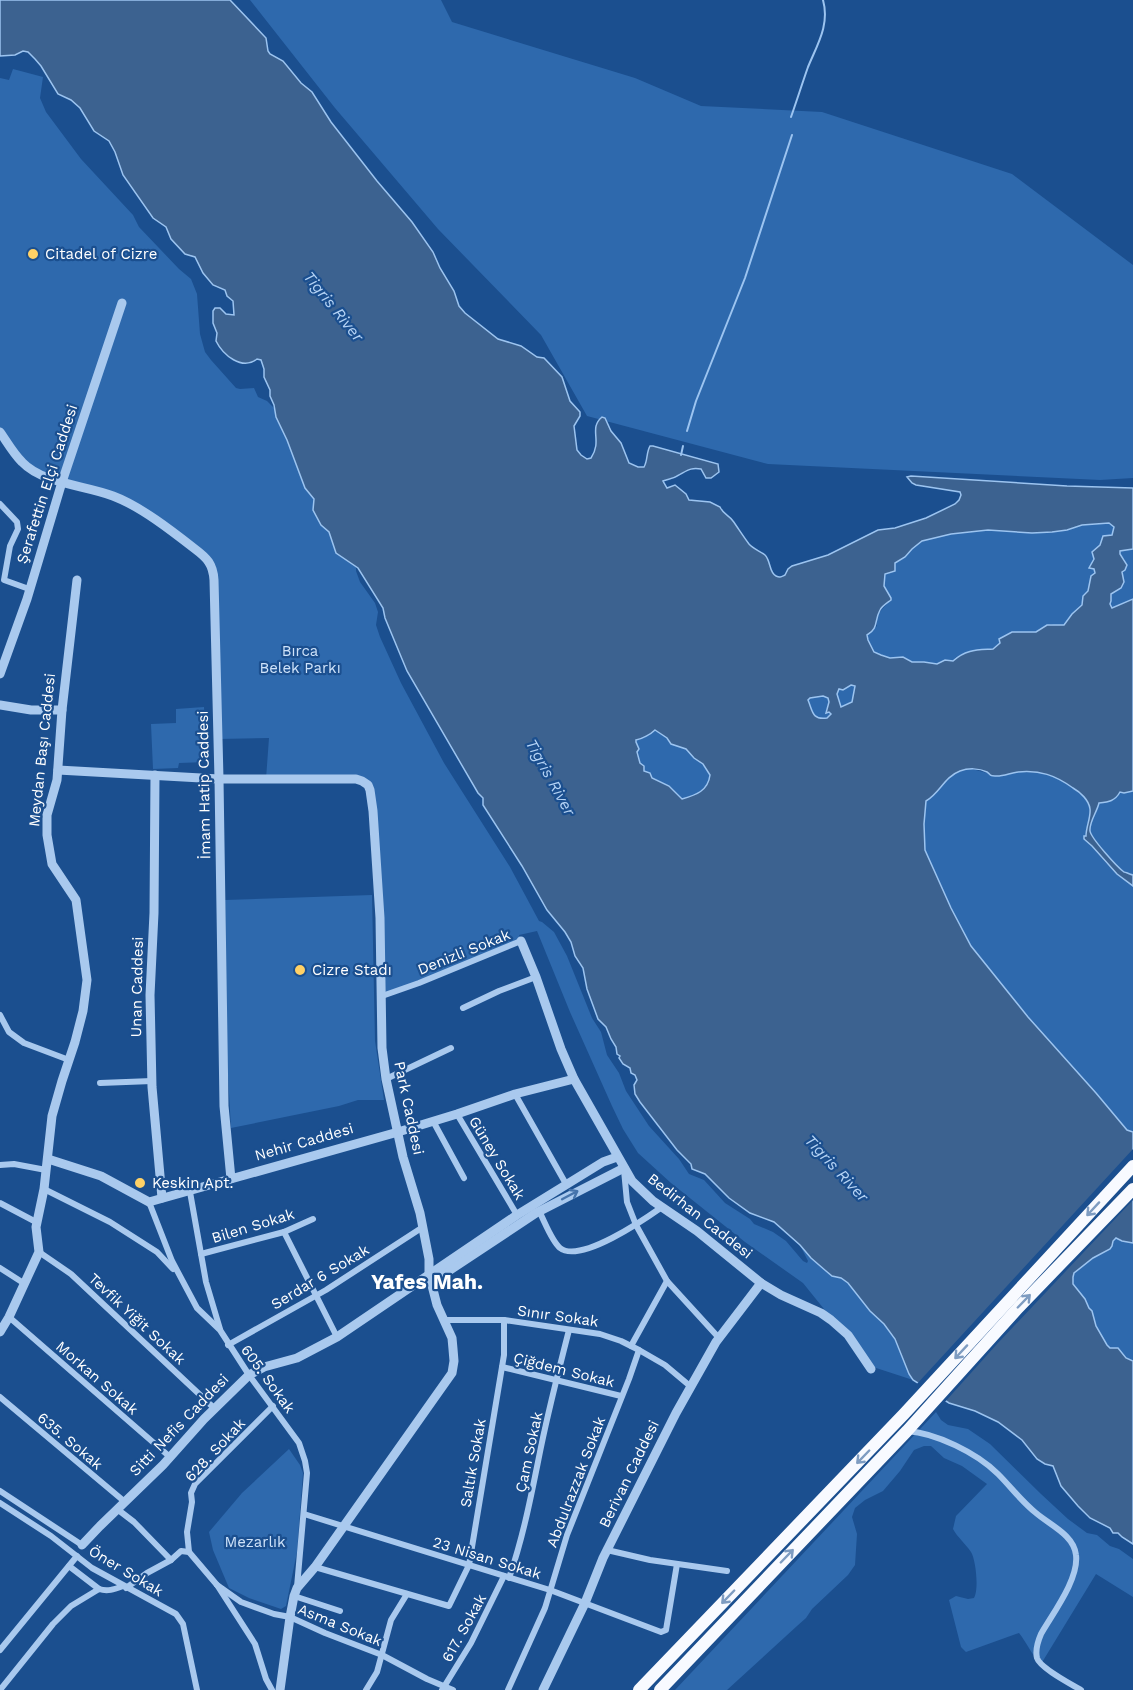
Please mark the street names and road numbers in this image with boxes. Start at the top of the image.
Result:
street label: Şerafettin Elçi Caddesi [13,402,81,566]
street label: Meydan Başı Caddesi [25,672,59,828]
street label: İmam Hatip Caddesi [194,711,214,859]
street label: Denizli Sokak [415,925,513,979]
street label: Unan Caddesi [127,936,147,1038]
street label: Park Caddesi [390,1060,428,1156]
street label: Güney Sokak [465,1113,529,1203]
street label: Nehir Caddesi [253,1119,355,1165]
street label: Bedirhan Caddesi [644,1169,756,1263]
street label: Bilen Sokak [210,1205,297,1247]
street label: Serdar 6 Sokak [268,1240,373,1313]
street label: Tevfik Yiğit Sokak [85,1269,190,1369]
street label: Sınır Sokak [516,1301,600,1331]
street label: Morkan Sokak [52,1337,142,1419]
street label: 605. Sokak [237,1341,299,1417]
street label: Çiğdem Sokak [512,1349,617,1391]
street label: Sitti Nefis Caddesi [126,1370,232,1480]
street label: 635. Sokak [34,1408,107,1474]
street label: Çam Sokak [512,1409,546,1494]
street label: 628. Sokak [181,1414,249,1485]
street label: Abdulrazzak Sokak [543,1414,609,1550]
street label: Saltık Sokak [456,1417,490,1509]
street label: Berivan Caddesi [595,1417,663,1531]
street label: 23 Nisan Sokak [431,1533,544,1583]
street label: Öner Sokak [85,1542,167,1601]
street label: 617. Sokak [438,1590,490,1665]
street label: Asma Sokak [295,1600,385,1650]

